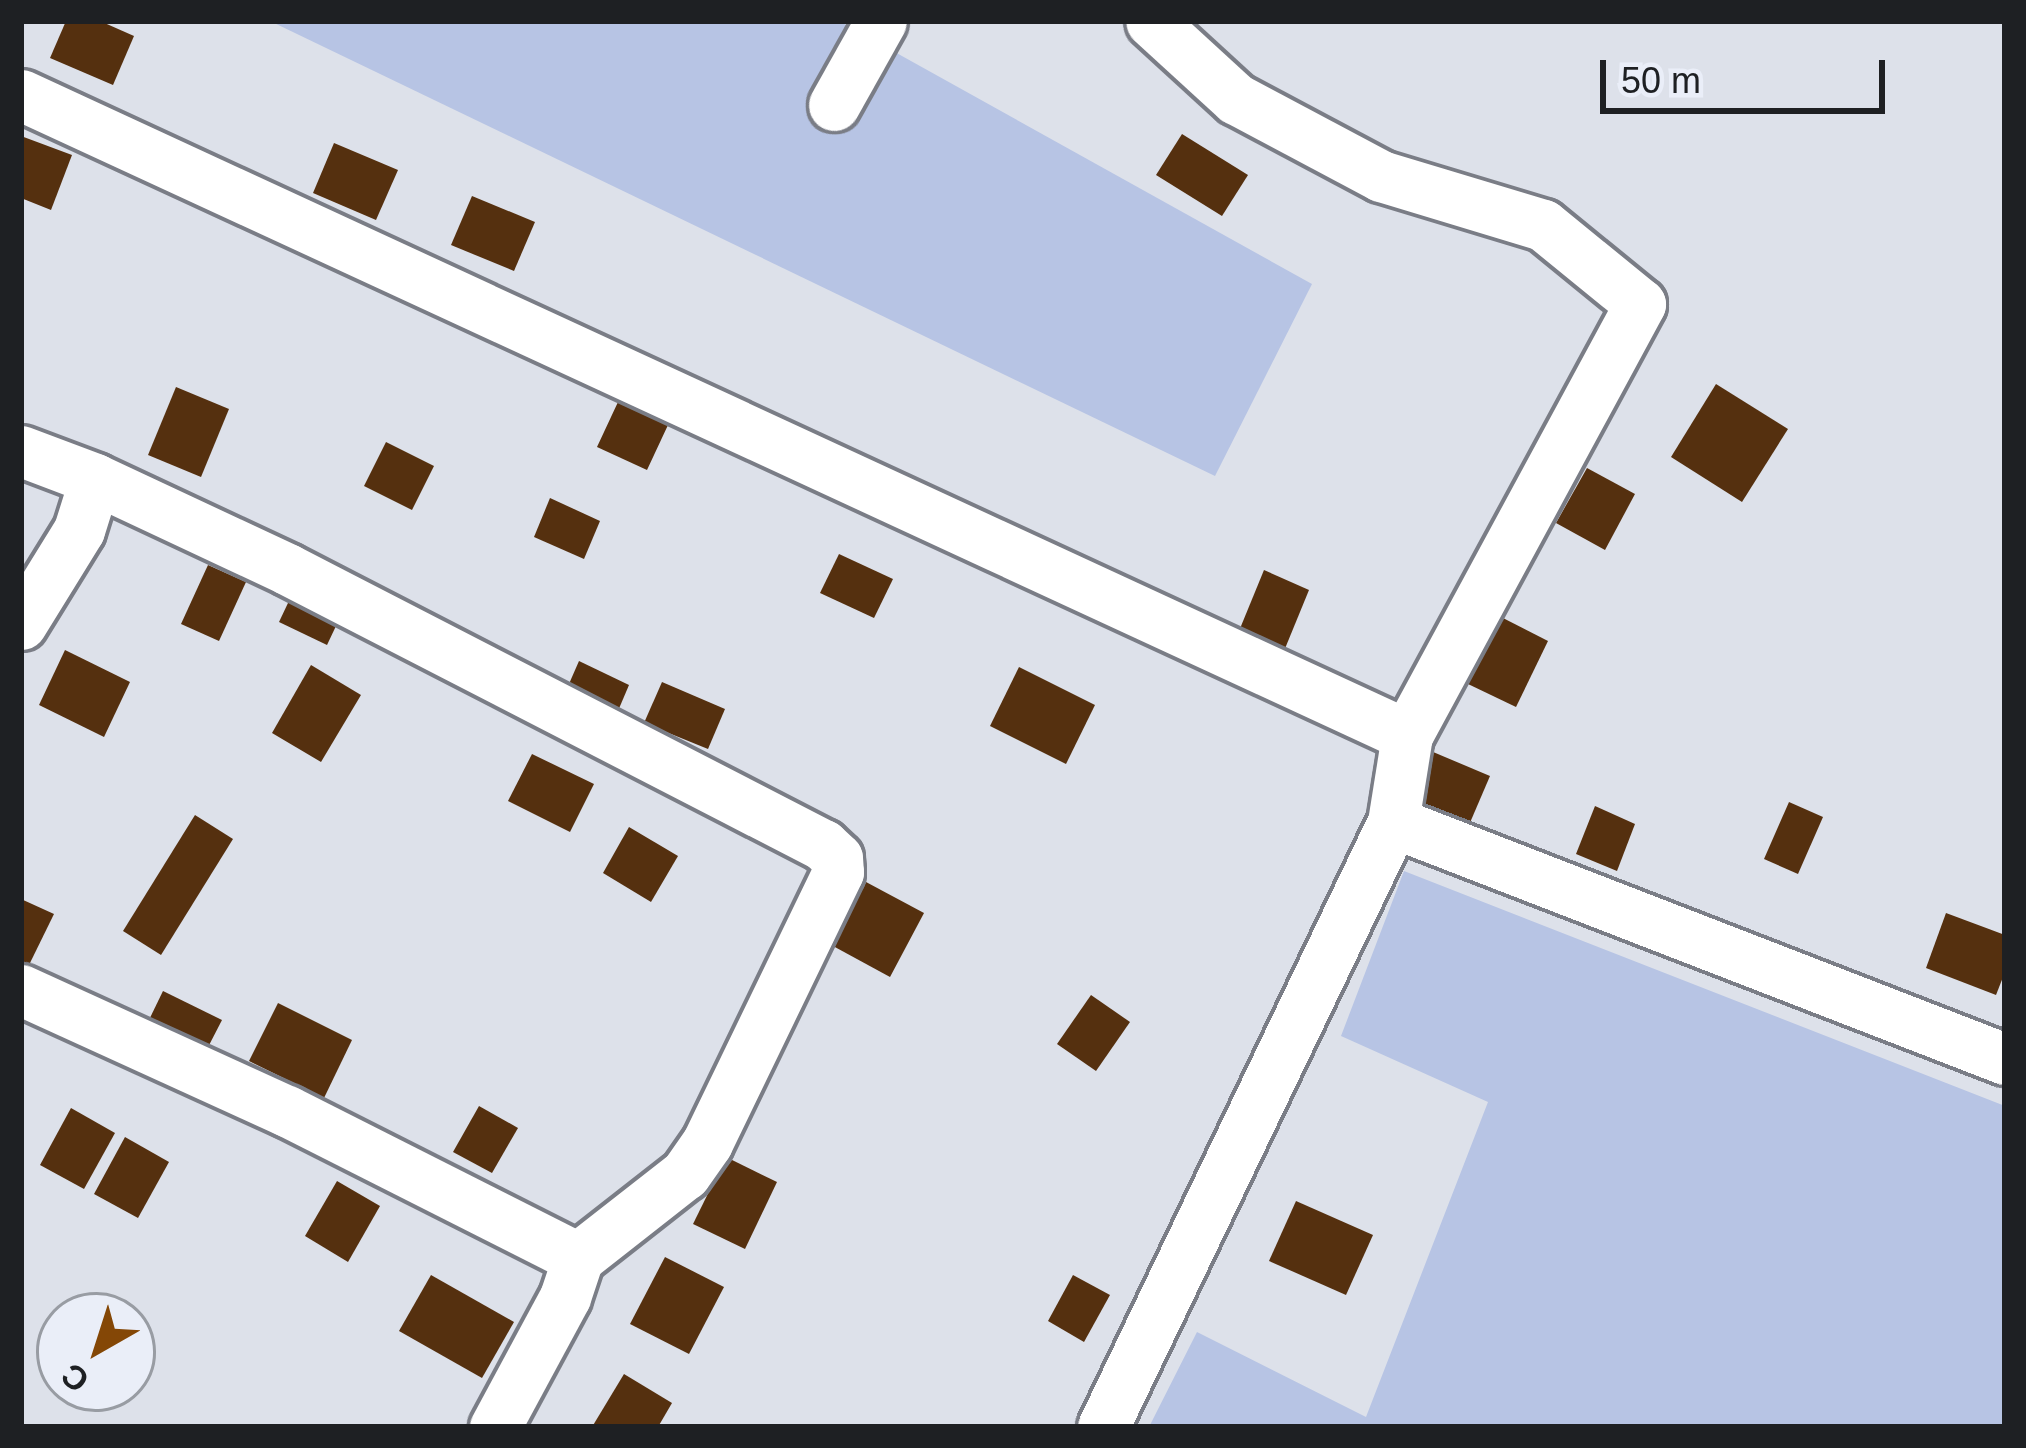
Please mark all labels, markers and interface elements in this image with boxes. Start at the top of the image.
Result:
scale bar [1606,36,1891,110]
text: 50 m [1621,60,1701,101]
north arrow [36,1292,156,1412]
text: С [54,1356,96,1400]

